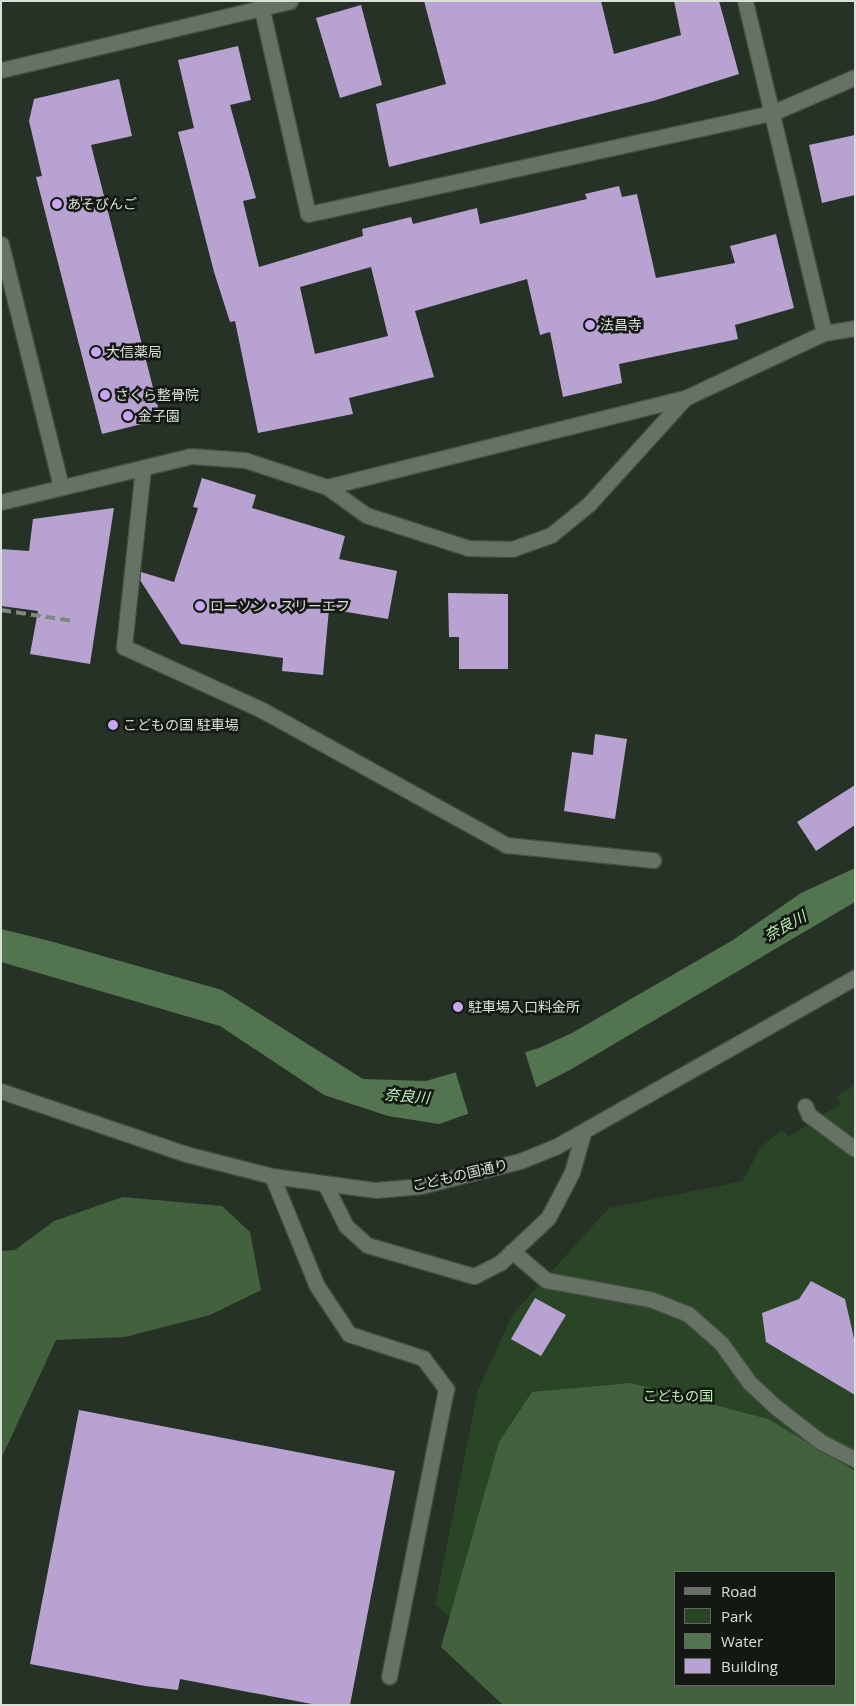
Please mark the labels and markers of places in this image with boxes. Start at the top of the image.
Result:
place label: あそびんご [67,196,137,212]
marker: あそびんご [51,198,63,210]
place label: 法昌寺 [600,317,642,333]
marker: 法昌寺 [584,319,596,331]
place label: 大信薬局 [106,344,162,360]
marker: 大信薬局 [90,346,102,358]
place label: さくら整骨院 [115,387,199,403]
marker: さくら整骨院 [99,389,111,401]
place label: 金子園 [138,408,180,424]
marker: 金子園 [122,410,134,422]
place label: ローソン・スリーエフ [210,598,350,614]
marker: ローソン・スリーエフ [194,600,206,612]
place label: こどもの国 駐車場 [123,717,239,733]
marker: こどもの国 駐車場 [107,719,119,731]
place label: 駐車場入口料金所 [468,999,580,1015]
marker: 駐車場入口料金所 [452,1001,464,1013]

